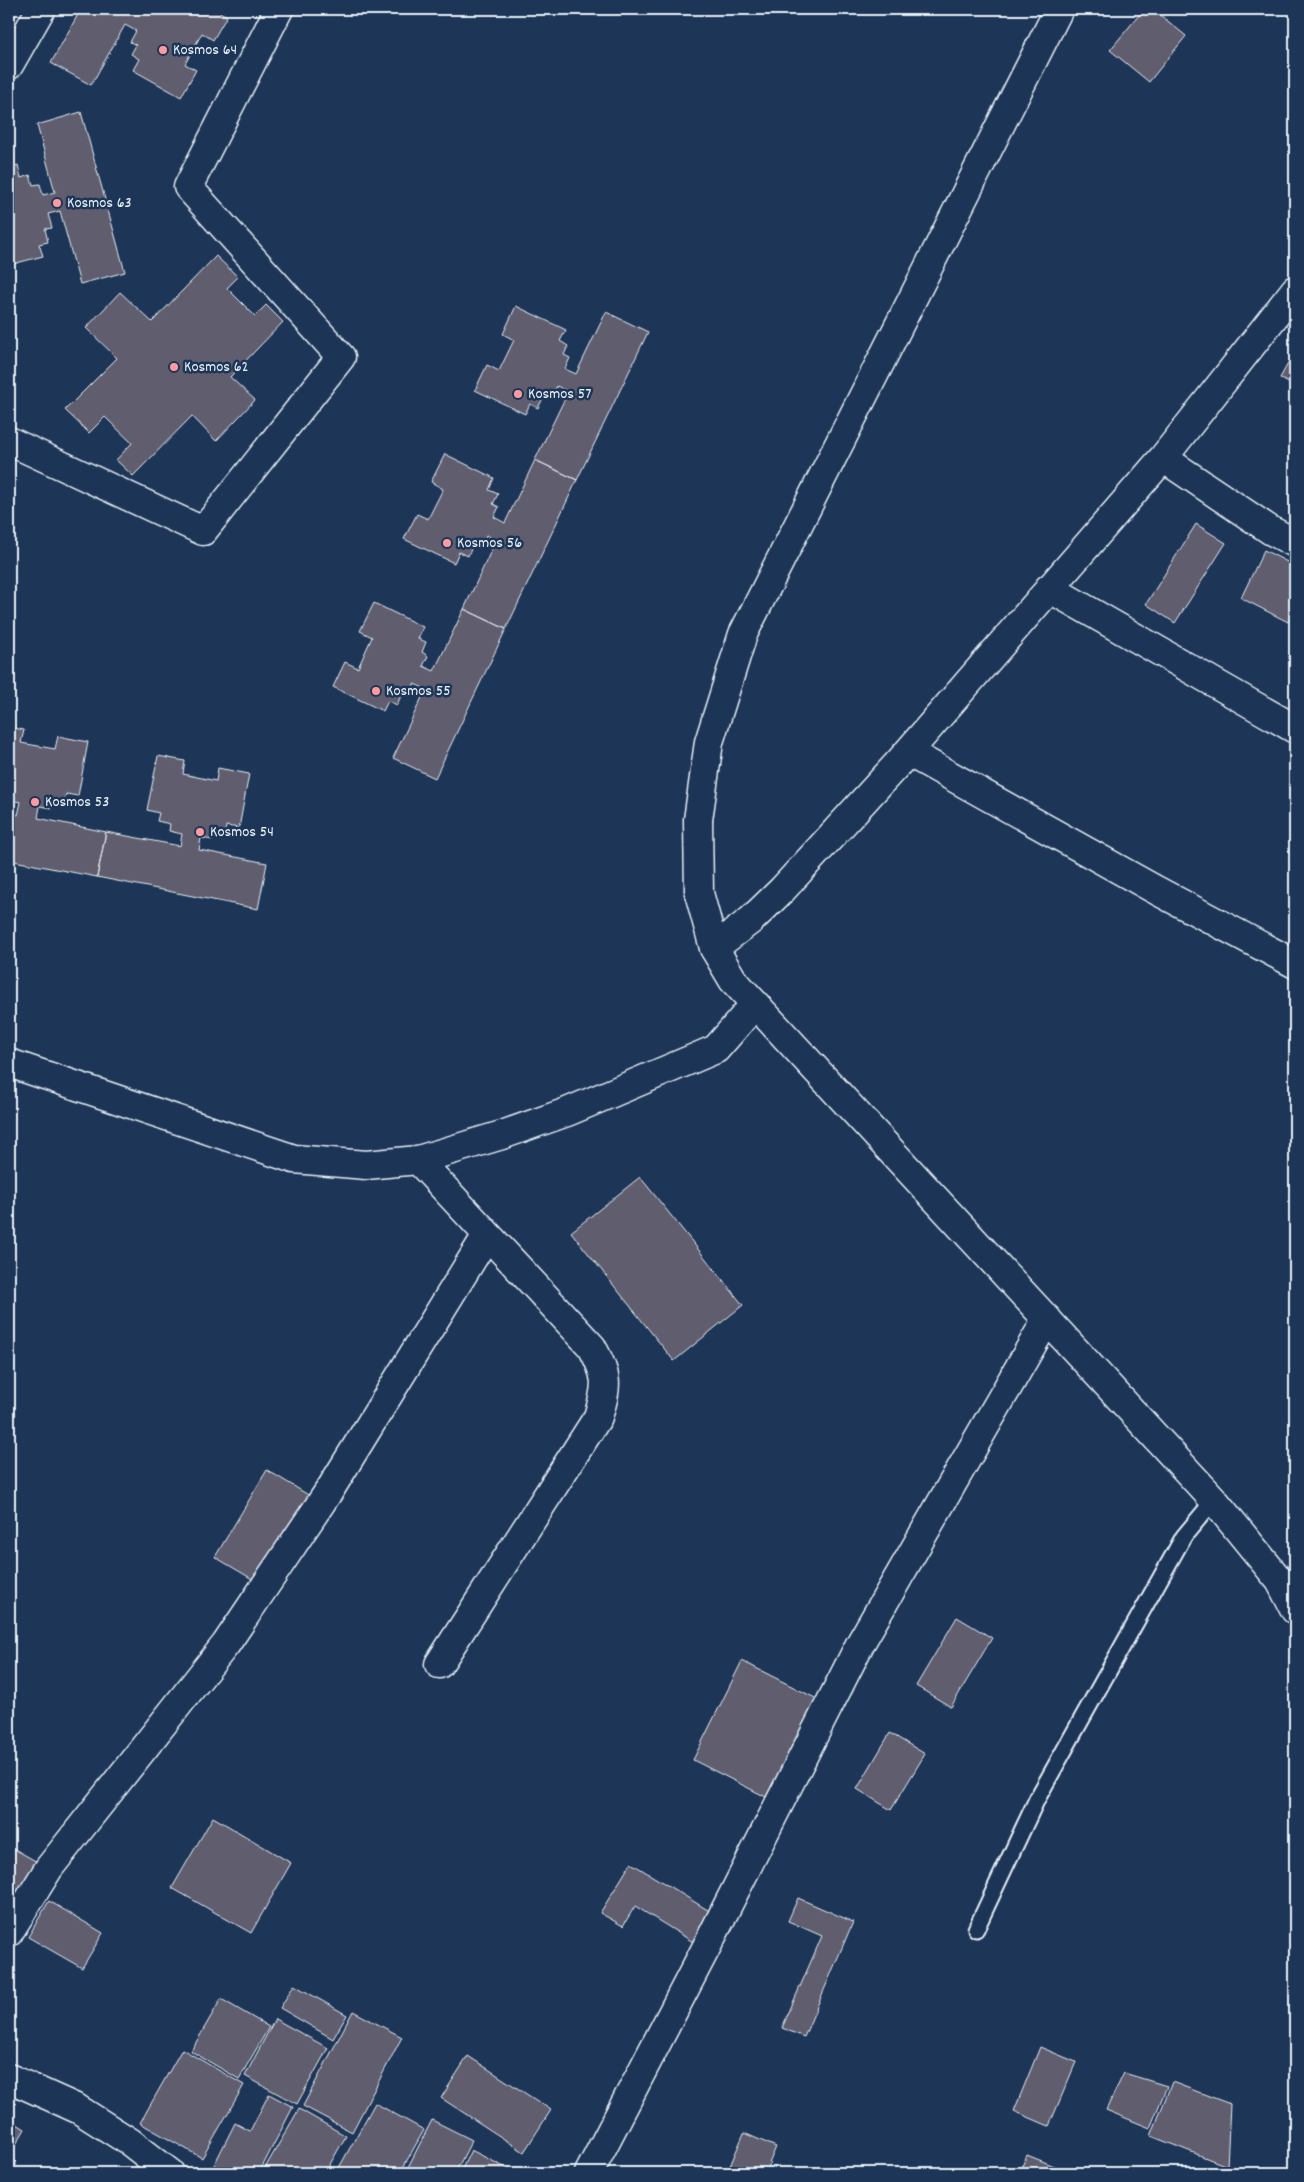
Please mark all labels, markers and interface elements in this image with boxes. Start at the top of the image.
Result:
place label: Kosmos 64 [173,39,237,62]
marker: Kosmos 64 [157,44,169,56]
place label: Kosmos 63 [67,192,132,215]
marker: Kosmos 63 [51,197,63,209]
place label: Kosmos 62 [184,356,249,379]
marker: Kosmos 62 [168,361,180,373]
place label: Kosmos 57 [528,383,591,406]
marker: Kosmos 57 [512,388,524,400]
place label: Kosmos 56 [457,532,522,555]
marker: Kosmos 56 [441,537,453,549]
place label: Kosmos 55 [386,680,451,703]
marker: Kosmos 55 [370,685,382,697]
place label: Kosmos 53 [45,791,109,814]
marker: Kosmos 53 [29,796,41,808]
place label: Kosmos 54 [210,821,274,844]
marker: Kosmos 54 [194,826,206,838]

